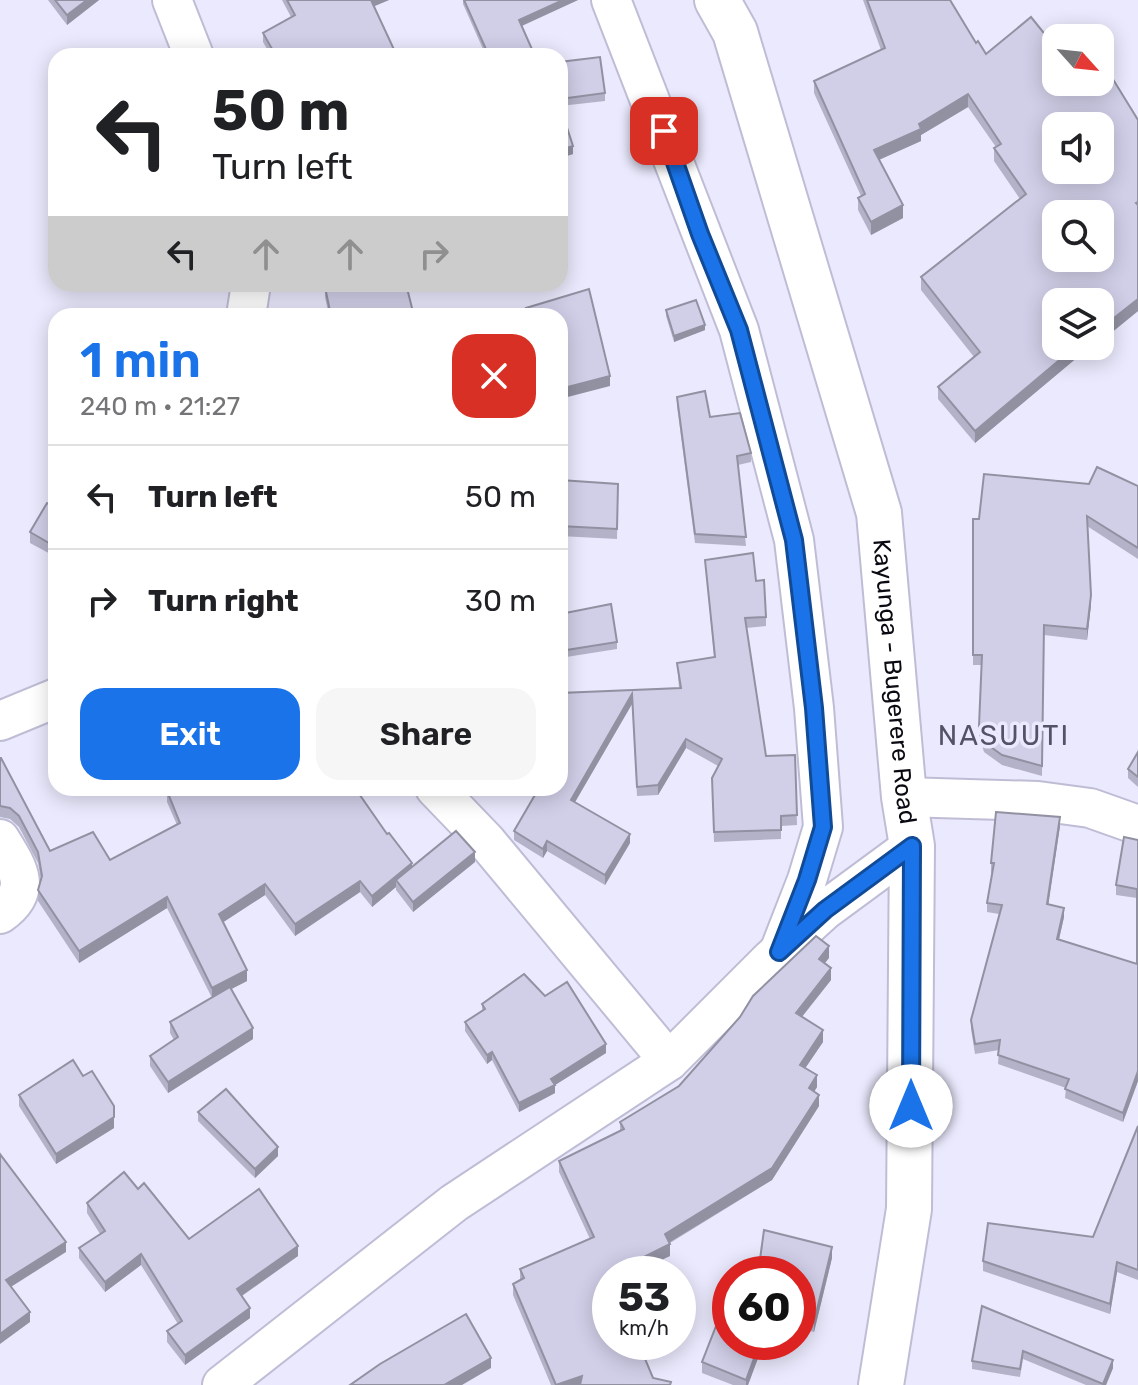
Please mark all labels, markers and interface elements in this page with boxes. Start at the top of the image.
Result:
north arrow [1042,24,1114,96]
map controls [1042,24,1114,360]
text: 50 m [212,78,349,144]
icon: left [80,80,184,184]
pin [630,97,698,165]
icon: arrive [642,109,686,153]
button: sound [1042,112,1114,184]
text: Turn left [212,145,353,188]
button: search [1042,200,1114,272]
icon: left [160,232,204,276]
icon: ahead [244,232,288,276]
icon: ahead [328,232,372,276]
icon: right [412,232,456,276]
button: layers [1042,288,1114,360]
text: 1 min [80,332,201,389]
button: close [452,334,536,418]
text: 240 m · 21:27 [80,391,240,422]
icon: left [80,475,124,519]
text: Turn left [148,479,278,515]
text: 50 m [465,479,536,515]
street label: Kayunga - Bugerere Road [867,538,922,826]
icon: right [80,579,124,623]
text: Turn right [148,583,299,619]
text: 30 m [465,583,536,619]
button: Exit [80,688,300,780]
button: Share [316,688,536,780]
district label: NASUUTI [938,719,1070,752]
position arrow [869,1064,953,1148]
speed limit sign: 60 [712,1256,816,1360]
text: 53 [618,1274,670,1321]
text: km/h [619,1316,669,1340]

